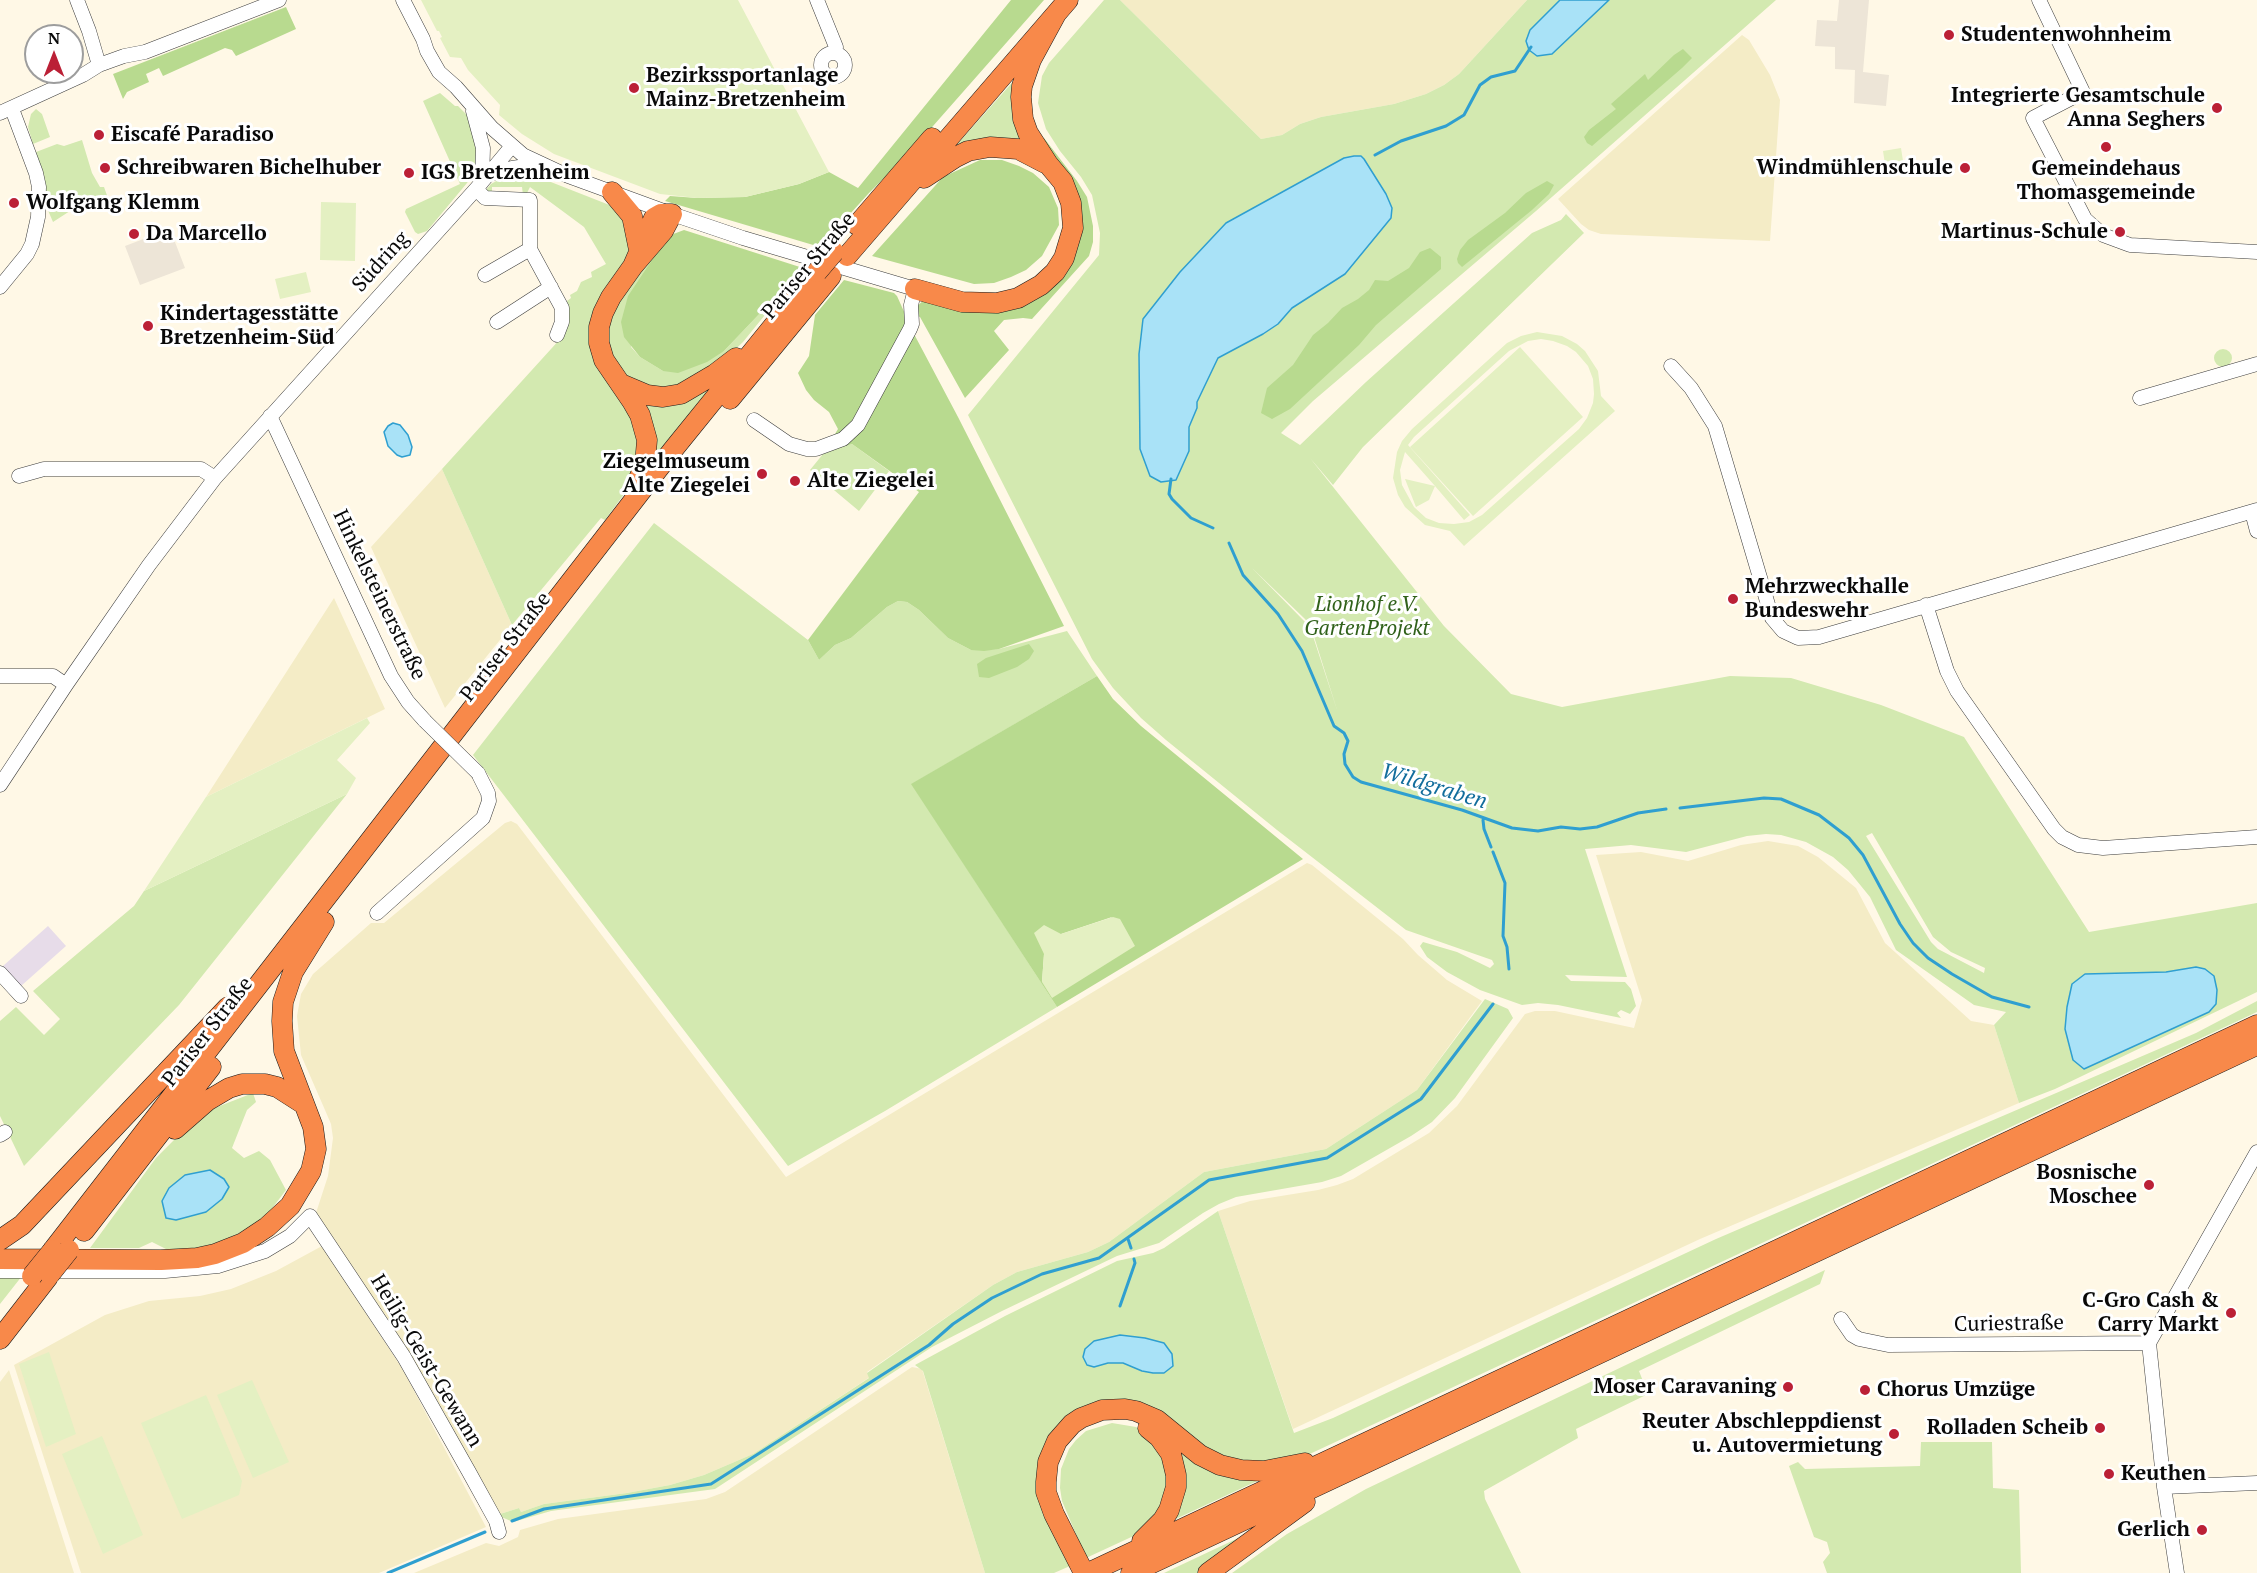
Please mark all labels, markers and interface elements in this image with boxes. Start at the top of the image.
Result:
place label: Studentenwohnheim [1961,22,2171,48]
north arrow [24,24,84,84]
text: N [48,27,60,49]
marker: Studentenwohnheim [1942,28,1956,42]
place label: Bezirkssportanlage Mainz-Bretzenheim [646,63,846,113]
marker: Bezirkssportanlage Mainz-Bretzenheim [627,81,641,95]
place label: Integrierte Gesamtschule Anna Seghers [1951,83,2205,133]
marker: Integrierte Gesamtschule Anna Seghers [2210,101,2224,115]
place label: Eiscafé Paradiso [111,122,274,148]
marker: Eiscafé Paradiso [92,128,106,142]
marker: Gemeindehaus Thomasgemeinde [2099,140,2113,154]
place label: Schreibwaren Bichelhuber [117,155,381,181]
place label: Windmühlenschule [1756,155,1953,181]
place label: Gemeindehaus Thomasgemeinde [2017,156,2195,206]
place label: IGS Bretzenheim [421,160,590,186]
marker: Schreibwaren Bichelhuber [98,161,112,175]
marker: Windmühlenschule [1958,161,1972,175]
marker: IGS Bretzenheim [402,166,416,180]
place label: Wolfgang Klemm [26,190,200,216]
marker: Wolfgang Klemm [7,196,21,210]
street label: Pariser Straße [757,207,861,325]
place label: Martinus-Schule [1941,219,2108,245]
place label: Da Marcello [146,221,267,247]
marker: Martinus-Schule [2113,225,2127,239]
street label: Südring [347,226,415,298]
marker: Da Marcello [127,227,141,241]
place label: Kindertagesstätte Bretzenheim-Süd [160,301,338,351]
marker: Kindertagesstätte Bretzenheim-Süd [141,319,155,333]
place label: Ziegelmuseum Alte Ziegelei [603,449,750,499]
marker: Ziegelmuseum Alte Ziegelei [755,467,769,481]
place label: Alte Ziegelei [807,468,935,494]
marker: Alte Ziegelei [788,474,802,488]
street label: Hinkelsteinerstraße [327,506,431,684]
place label: Mehrzweckhalle Bundeswehr [1745,574,1909,624]
street label: Pariser Straße [455,587,557,707]
park label: Lionhof e.V. GartenProjekt [1304,592,1430,642]
marker: Mehrzweckhalle Bundeswehr [1726,592,1740,606]
water label: Wildgraben [1378,758,1490,816]
street label: Pariser Straße [157,972,259,1092]
place label: Bosnische Moschee [2037,1160,2137,1210]
marker: Bosnische Moschee [2142,1178,2156,1192]
street label: Heilig-Geist-Gewann [364,1270,488,1452]
place label: C-Gro Cash & Carry Markt [2082,1288,2219,1338]
marker: C-Gro Cash & Carry Markt [2224,1306,2238,1320]
street label: Curiestraße [1954,1310,2064,1338]
place label: Moser Caravaning [1593,1374,1776,1400]
place label: Chorus Umzüge [1877,1377,2035,1403]
marker: Moser Caravaning [1781,1380,1795,1394]
marker: Chorus Umzüge [1858,1383,1872,1397]
place label: Reuter Abschleppdienst u. Autovermietung [1642,1409,1882,1459]
place label: Rolladen Scheib [1927,1415,2088,1441]
marker: Rolladen Scheib [2093,1421,2107,1435]
marker: Reuter Abschleppdienst u. Autovermietung [1887,1427,1901,1441]
place label: Keuthen [2121,1461,2206,1487]
marker: Keuthen [2102,1467,2116,1481]
place label: Gerlich [2117,1517,2190,1543]
marker: Gerlich [2195,1523,2209,1537]

